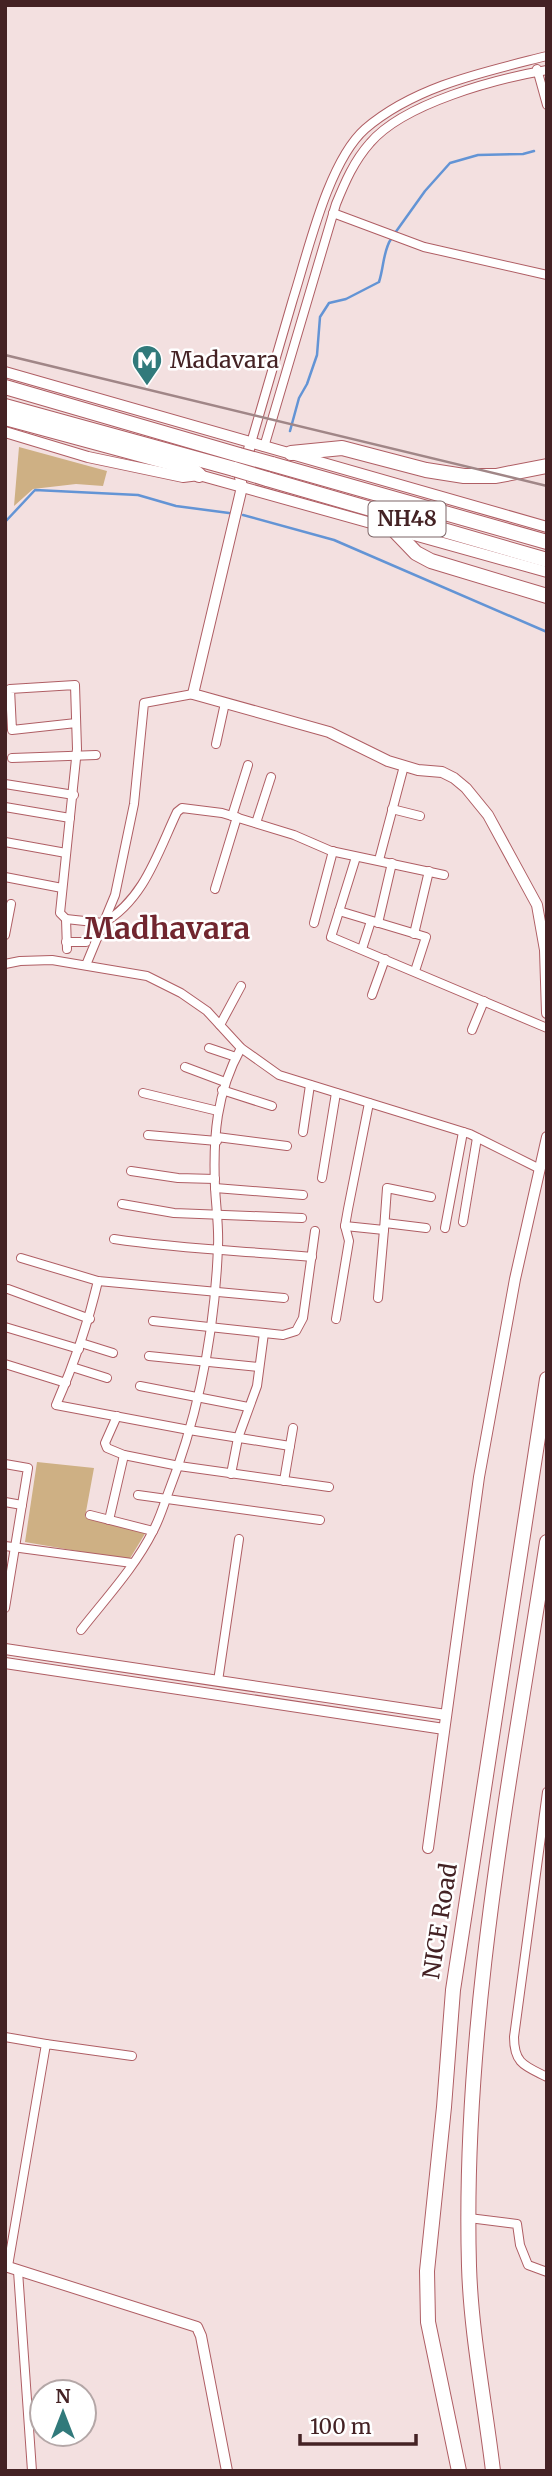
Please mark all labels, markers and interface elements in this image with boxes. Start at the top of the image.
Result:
metro station icon: Madavara [130,343,164,387]
place label: Madavara [170,345,279,374]
road number: NH48 [368,502,446,536]
district label: Madhavara [84,909,251,947]
street label: NICE Road [416,1861,463,1981]
north arrow [28,2378,98,2448]
text: N [55,2384,71,2408]
scale bar [300,2402,416,2446]
text: 100 m [310,2413,372,2440]

